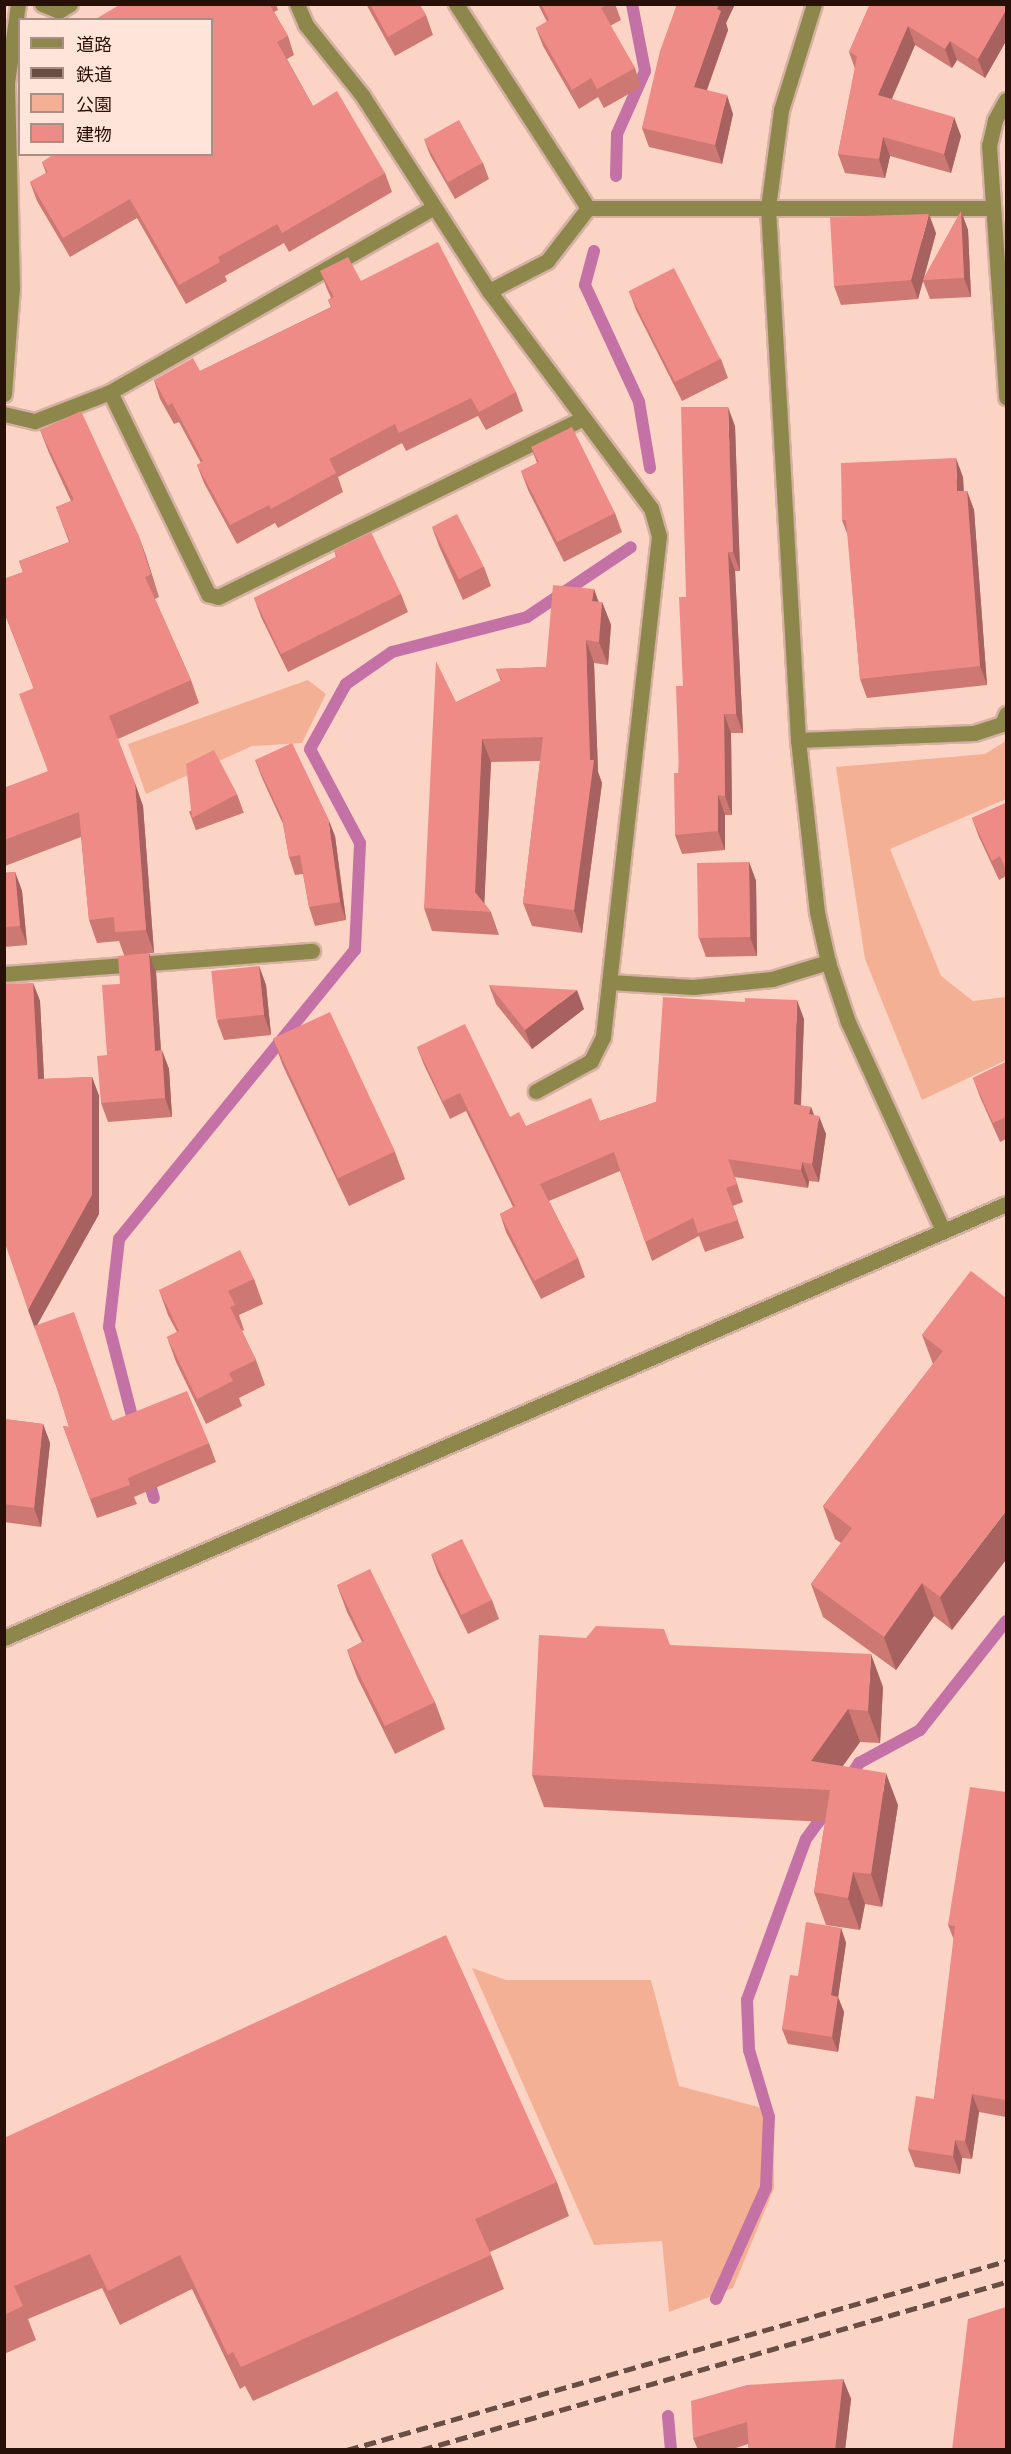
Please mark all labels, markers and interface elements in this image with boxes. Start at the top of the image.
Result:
legend [18,18,213,156]
text: 道路 [76,33,112,57]
text: 鉄道 [76,63,112,87]
text: 公園 [76,93,112,117]
text: 建物 [76,123,112,147]

